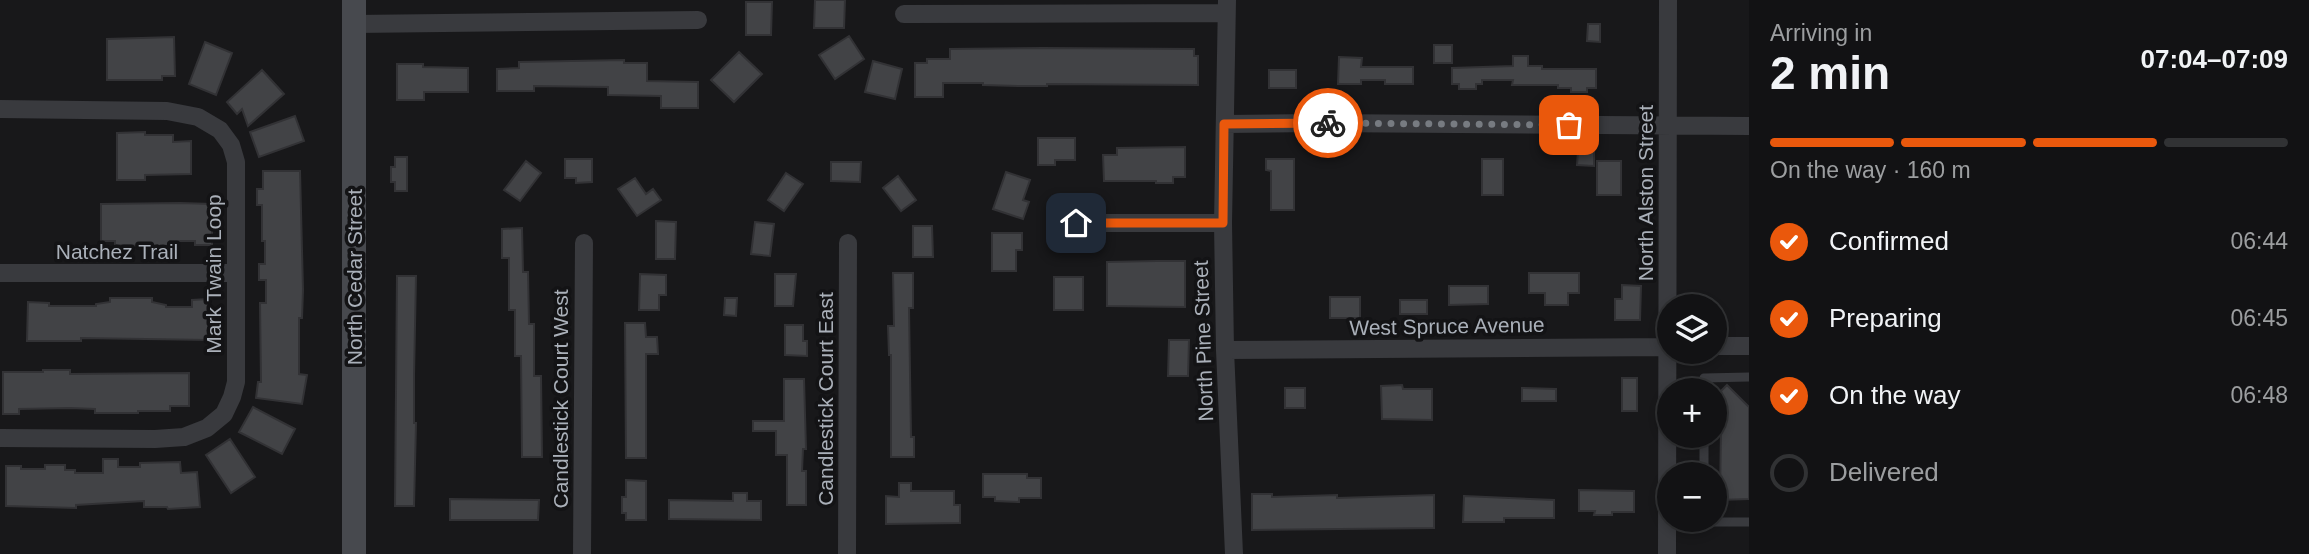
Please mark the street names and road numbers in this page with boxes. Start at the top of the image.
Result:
street label: North Alston Street [1634,105,1657,281]
street label: North Cedar Street [343,189,366,365]
street label: Mark Twain Loop [202,194,225,354]
street label: Natchez Trail [56,240,178,263]
street label: North Pine Street [1189,260,1217,422]
street label: Candlestick Court West [549,289,572,509]
street label: Candlestick Court East [814,292,837,506]
street label: West Spruce Avenue [1349,313,1545,339]

